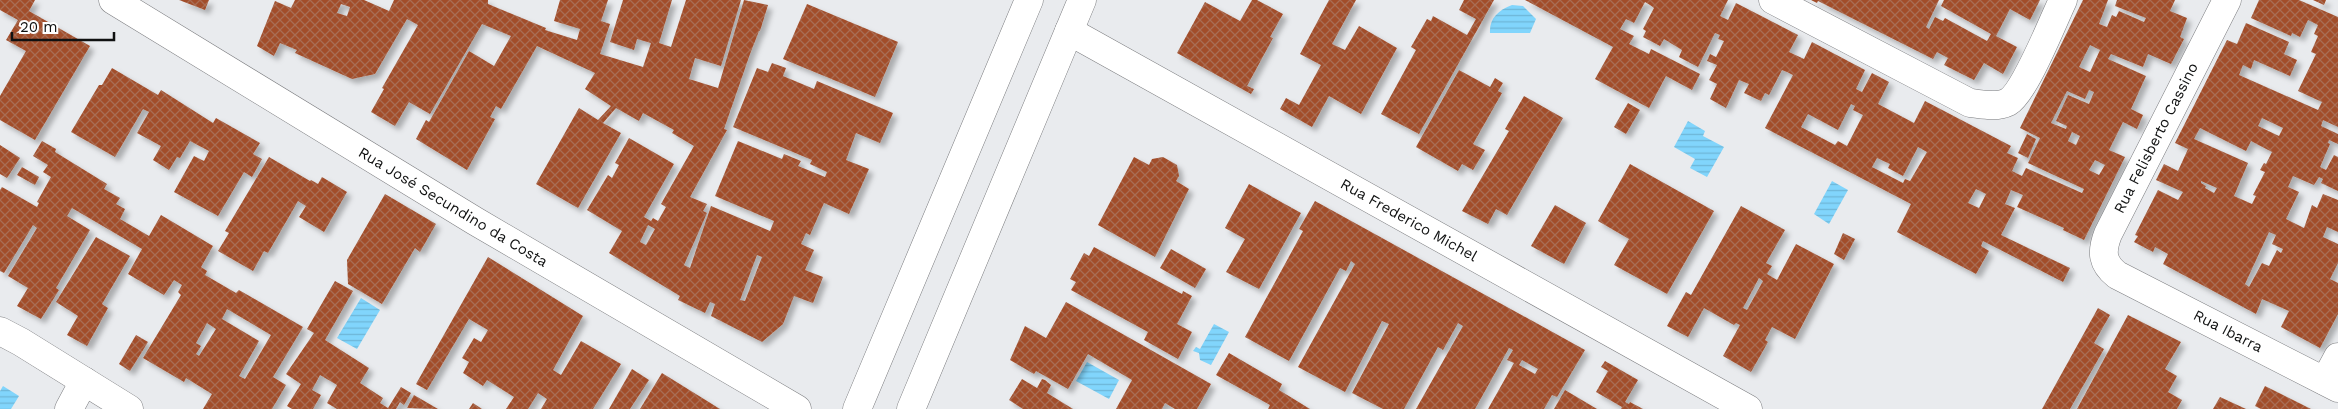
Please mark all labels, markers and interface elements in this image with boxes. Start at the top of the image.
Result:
scale bar [12,10,115,42]
text: 20 m [20,18,58,36]
street label: Rua Felisberto Cassino [2110,60,2202,216]
street label: Rua José Secundino da Costa [355,143,551,271]
street label: Rua Frederico Michel [1337,175,1481,265]
street label: Rua Ibarra [2190,306,2266,356]

